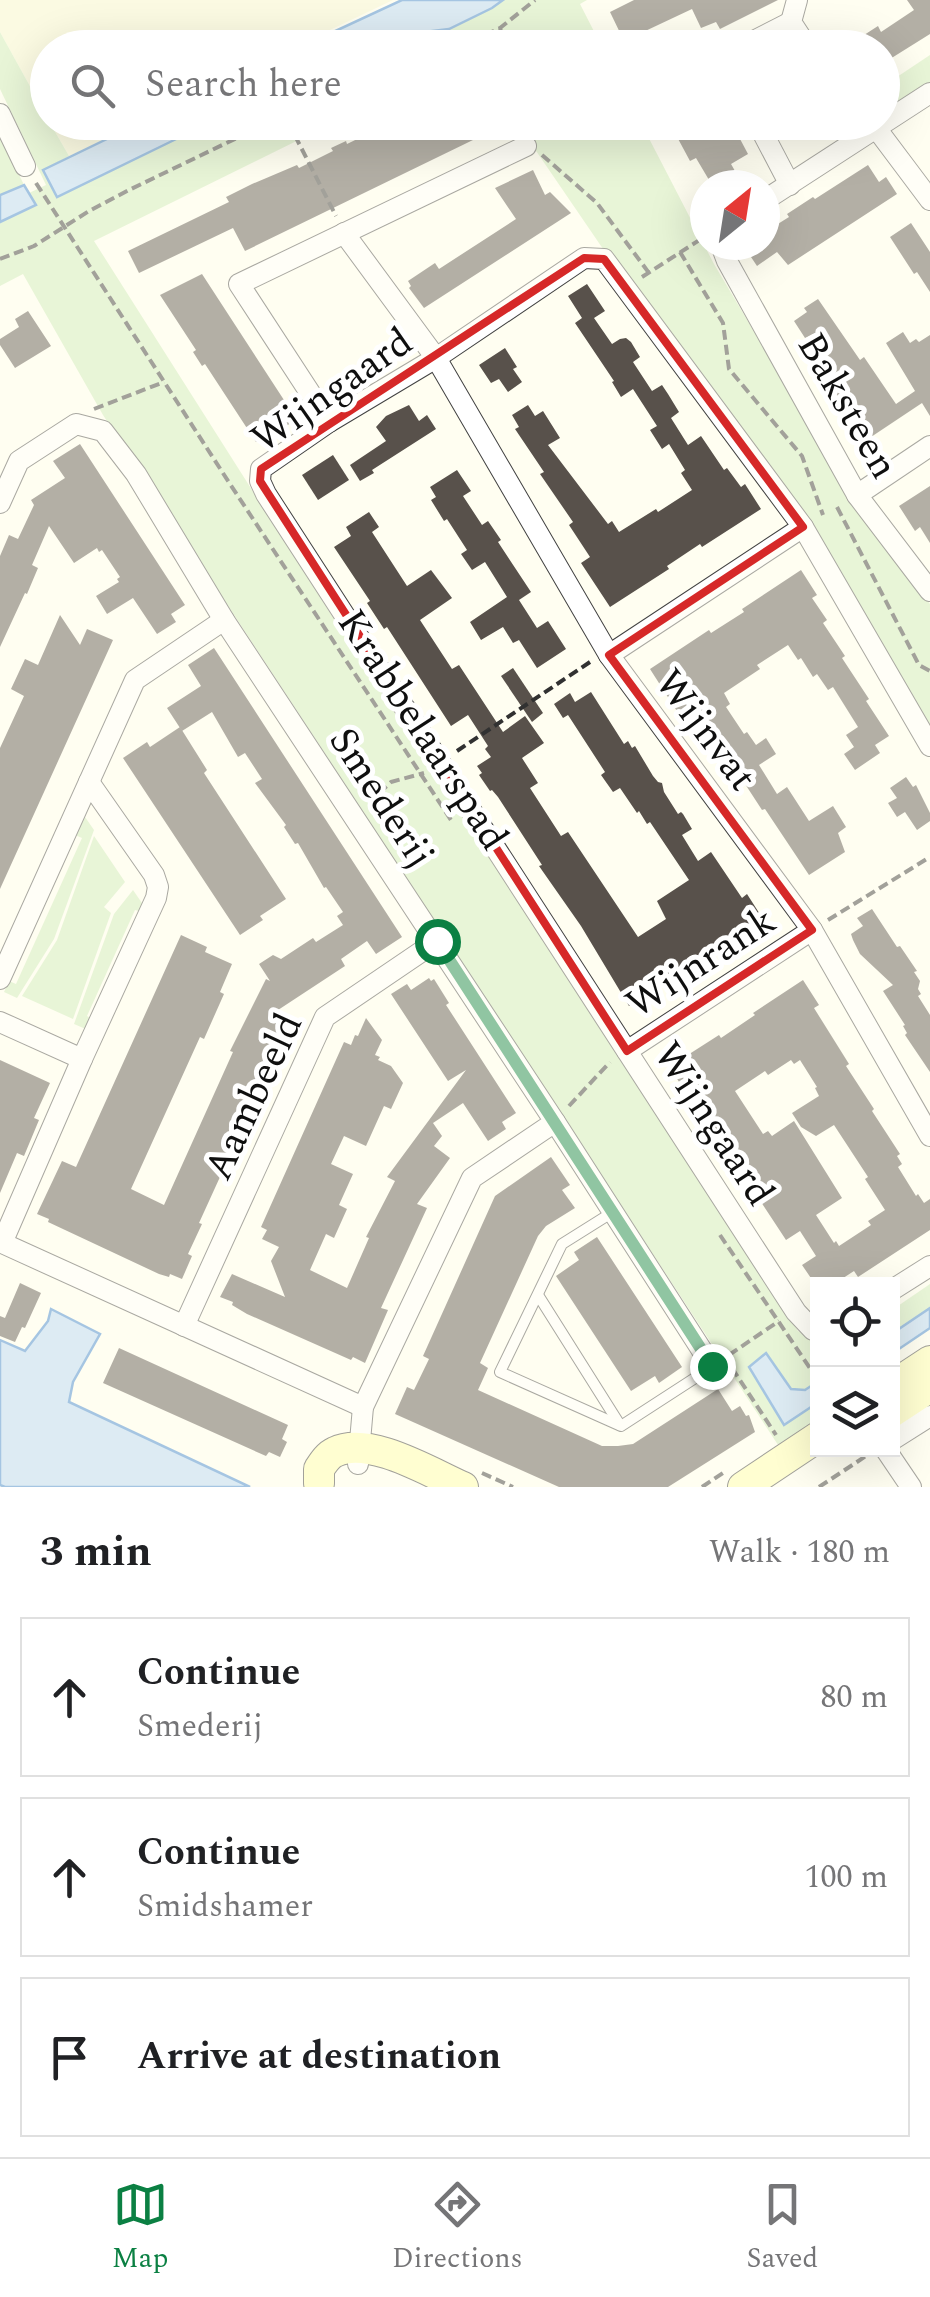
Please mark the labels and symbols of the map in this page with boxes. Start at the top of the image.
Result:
north arrow [690,170,780,260]
street label: Wijngaard [239,313,426,469]
street label: Baksteen [780,322,913,491]
street label: Krabbelaarspad [321,597,523,863]
street label: Wijnvat [639,656,771,805]
street label: Smederij [312,716,449,881]
street label: Wijnrank [614,892,789,1035]
route start [415,919,461,965]
street label: Aambeeld [189,1003,320,1191]
street label: Wijngaard [637,1030,789,1219]
route end [690,1344,736,1390]

